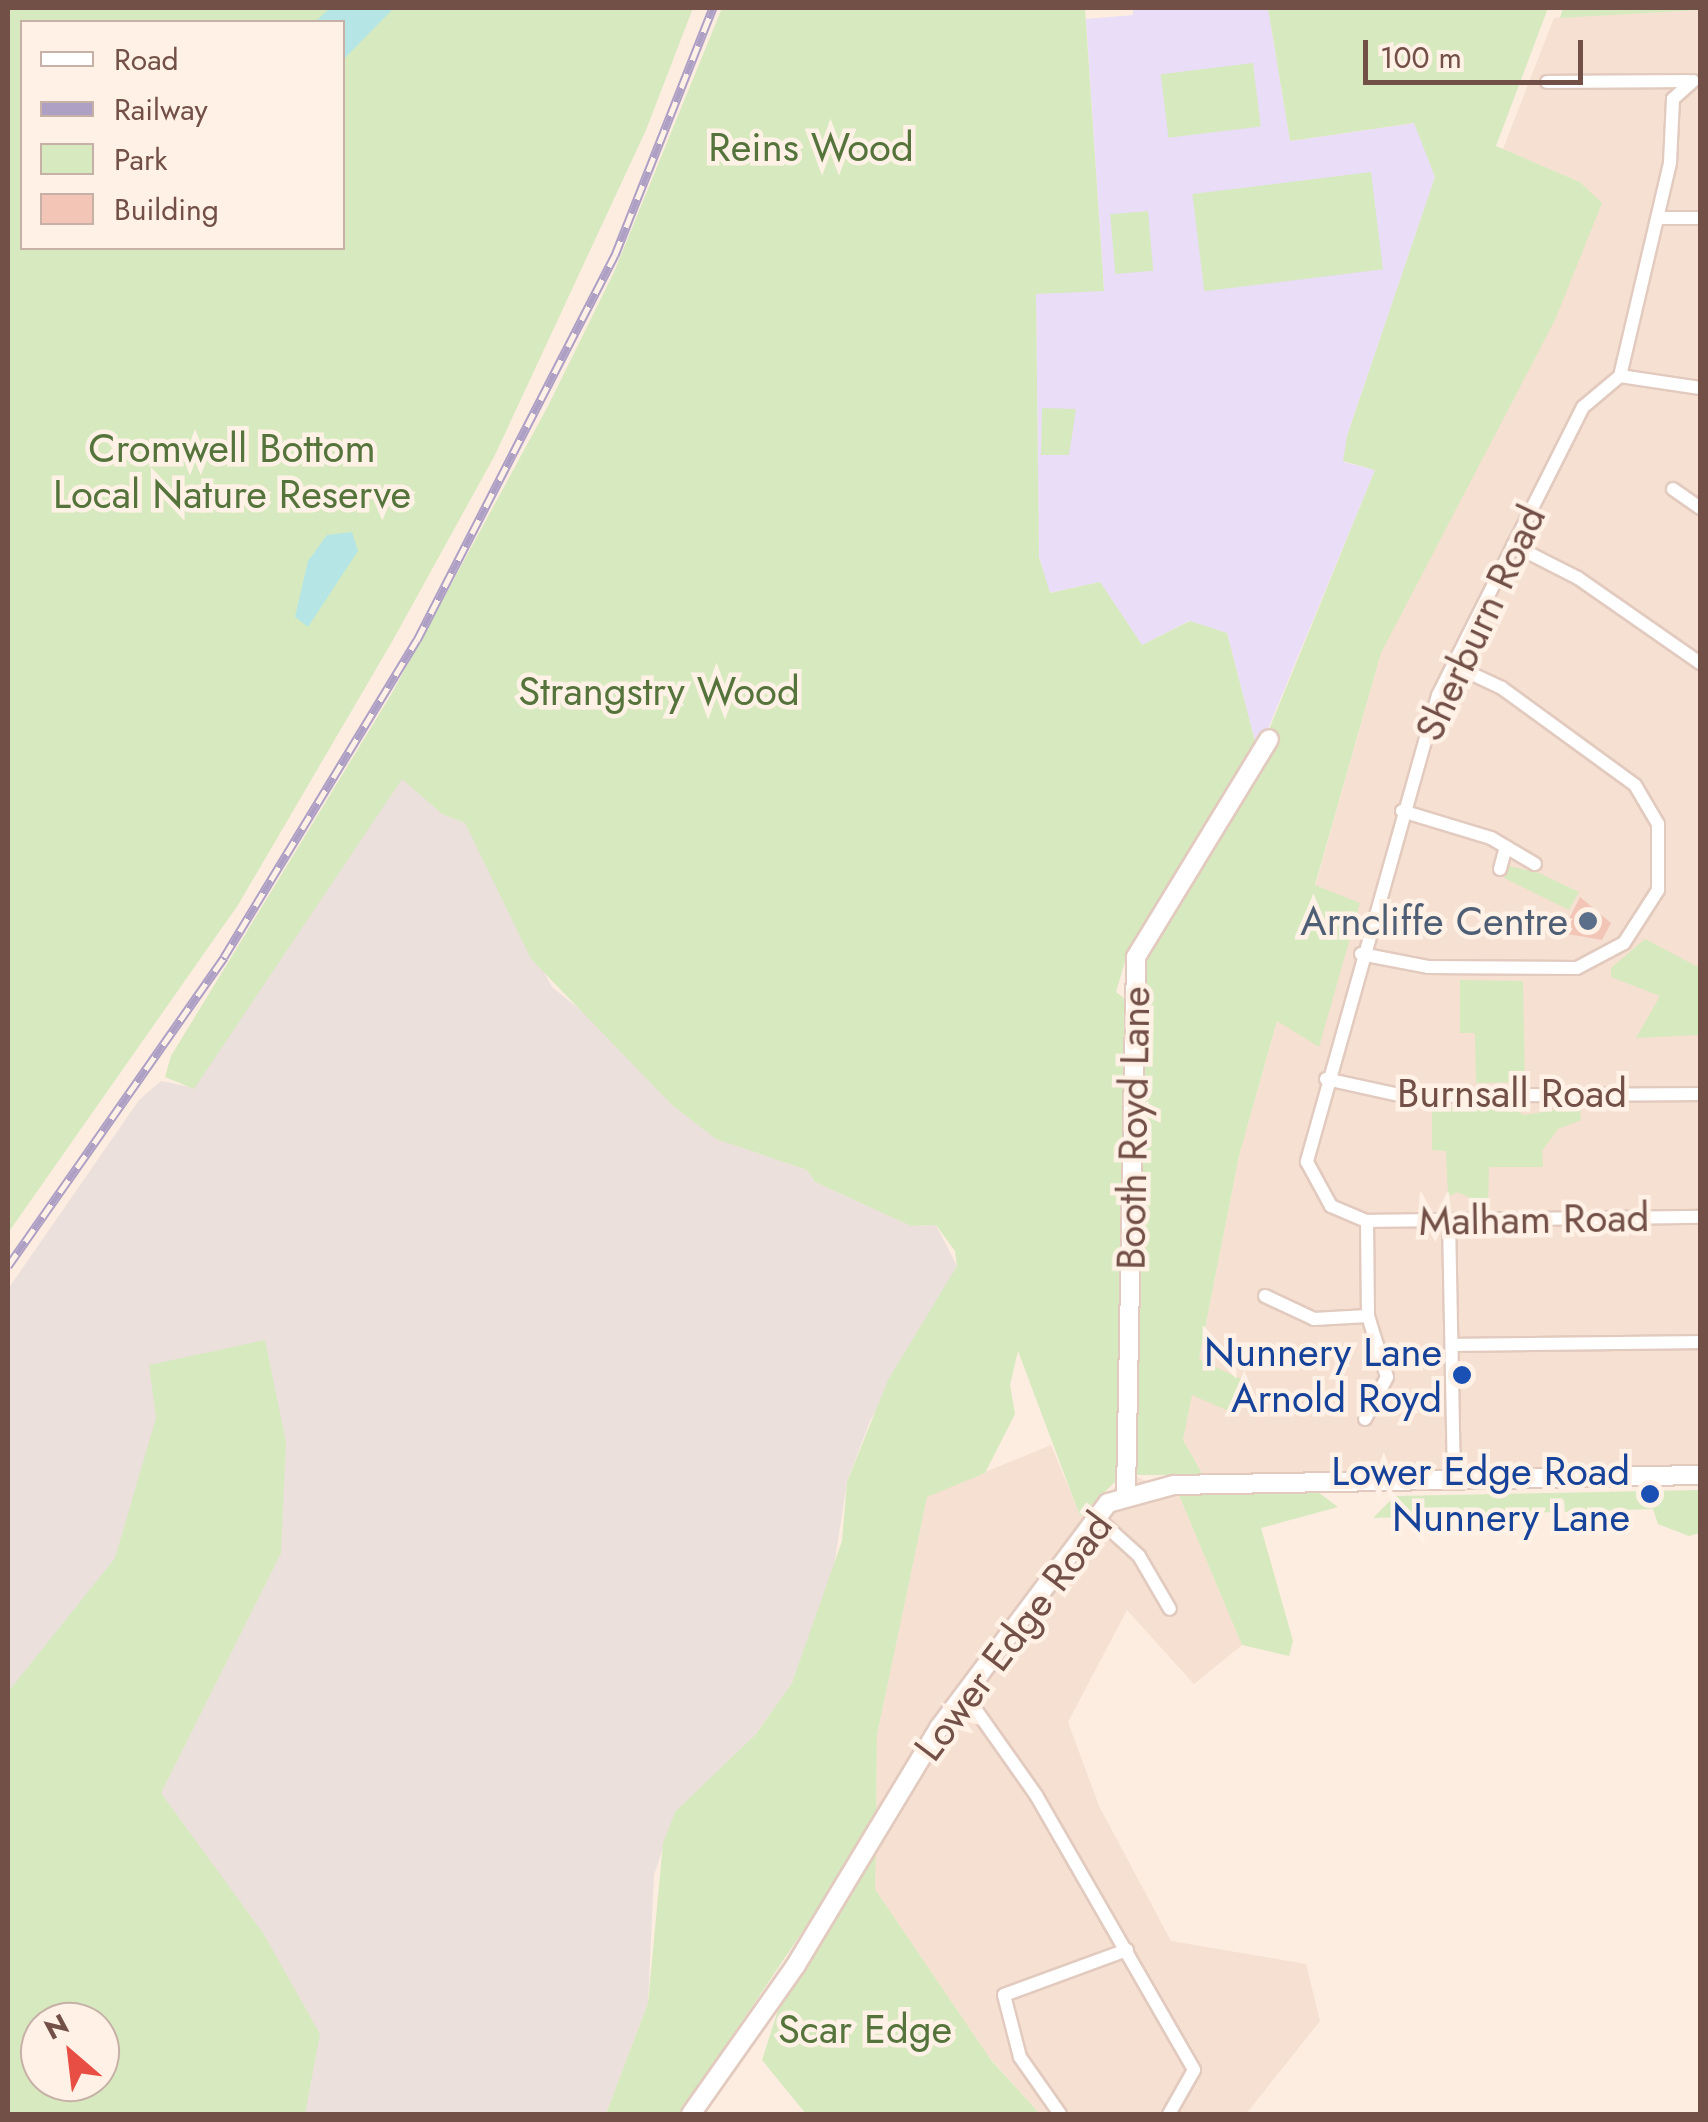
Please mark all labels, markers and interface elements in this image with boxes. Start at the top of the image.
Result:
legend [20,20,345,250]
scale bar [1368,20,1588,82]
text: 100 m [1380,36,1462,79]
text: Road [114,38,179,81]
text: Railway [114,88,208,131]
park label: Reins Wood [708,123,914,171]
text: Park [114,138,167,181]
text: Building [114,188,219,231]
park label: Cromwell Bottom Local Nature Reserve [53,424,411,518]
street label: Sherburn Road [1405,498,1555,748]
park label: Strangstry Wood [518,667,800,715]
place label: Arncliffe Centre [1300,897,1568,945]
marker: Arncliffe Centre [1577,910,1599,932]
street label: Booth Royd Lane [1107,986,1159,1270]
street label: Burnsall Road [1397,1069,1627,1117]
street label: Malham Road [1418,1193,1650,1245]
place label: Nunnery Lane Arnold Royd [1204,1328,1442,1422]
marker: Nunnery Lane Arnold Royd [1451,1364,1473,1386]
place label: Lower Edge Road Nunnery Lane [1331,1447,1630,1541]
marker: Lower Edge Road Nunnery Lane [1639,1483,1661,1505]
street label: Lower Edge Road [904,1502,1122,1770]
north arrow [20,2002,120,2102]
text: N [37,2004,76,2050]
park label: Scar Edge [778,2005,952,2053]

